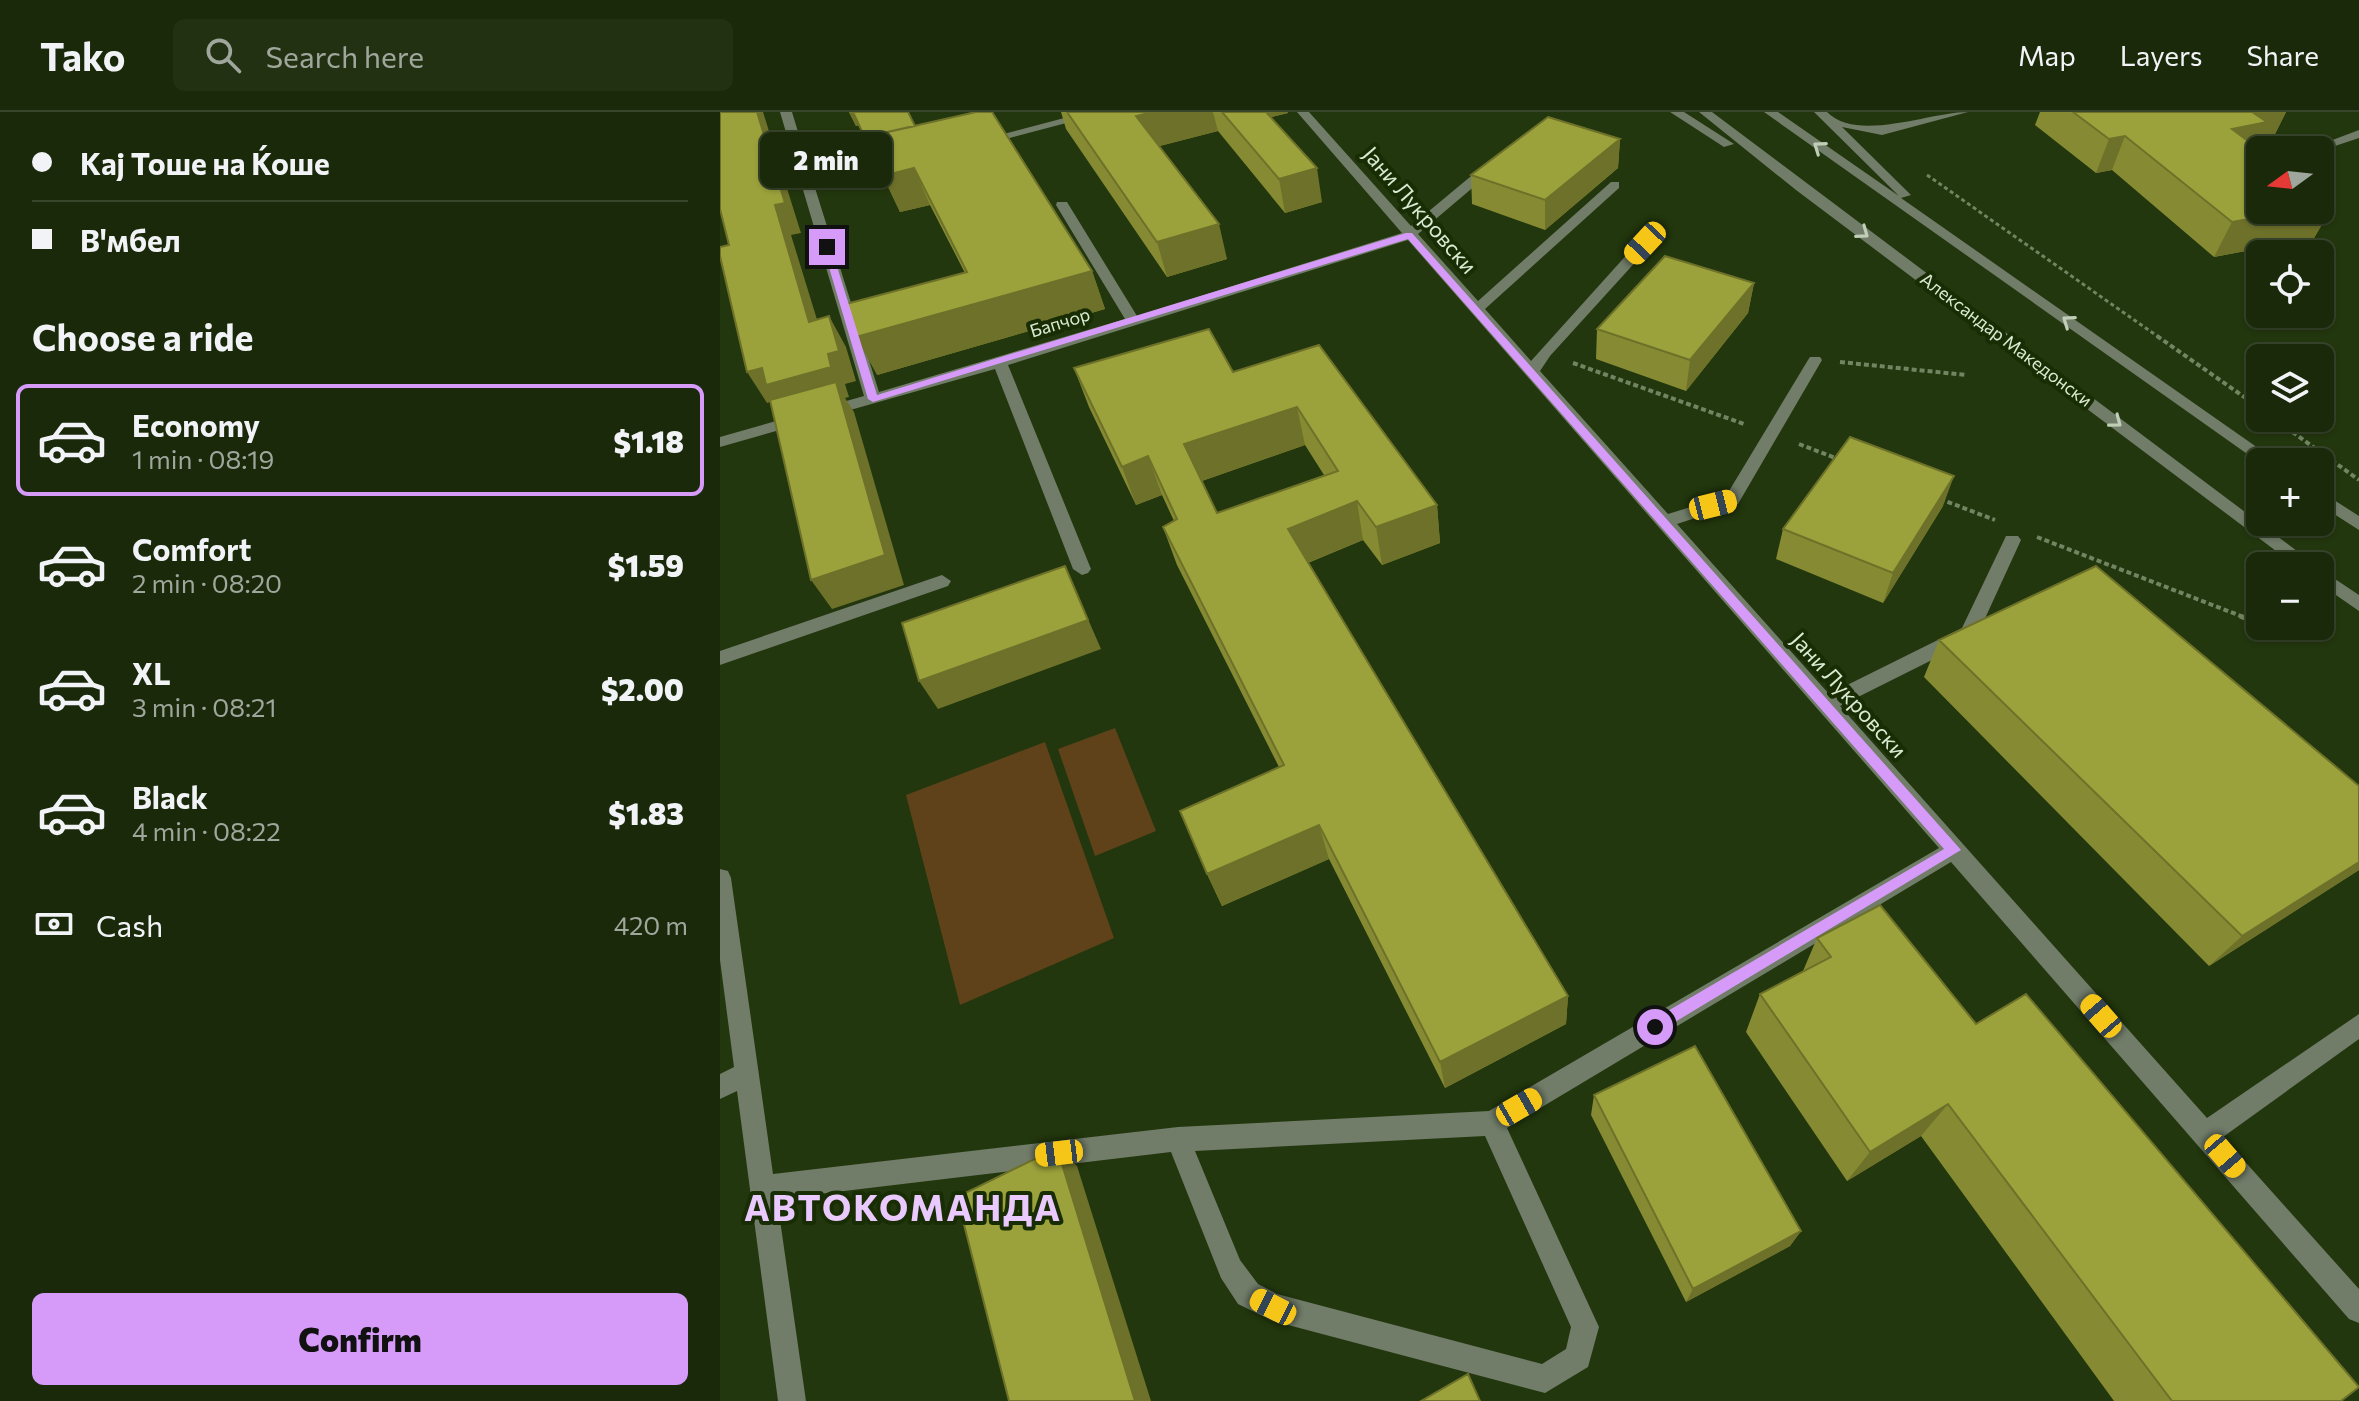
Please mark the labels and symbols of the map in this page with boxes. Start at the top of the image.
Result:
callout: 2 min [761,131,893,187]
north arrow [2246,136,2334,224]
street label: Јани Лукровски [1358,141,1483,279]
one-way arrow [1813,142,1827,156]
car [1620,217,1670,269]
one-way arrow [1854,223,1868,238]
route end [809,229,845,265]
street label: Александар Македонски [1916,267,2097,411]
street label: Бапчор [1027,303,1092,342]
one-way arrow [2062,316,2076,331]
one-way arrow [2107,412,2122,427]
car [1687,488,1739,522]
street label: Јани Лукровски [1786,626,1913,763]
car [2076,990,2126,1042]
route start [1637,1009,1673,1045]
car [1492,1085,1546,1129]
car [2200,1130,2250,1182]
car [1034,1138,1084,1168]
district label: АВТОКОМАНДА [744,1184,1062,1228]
car [1246,1285,1300,1329]

